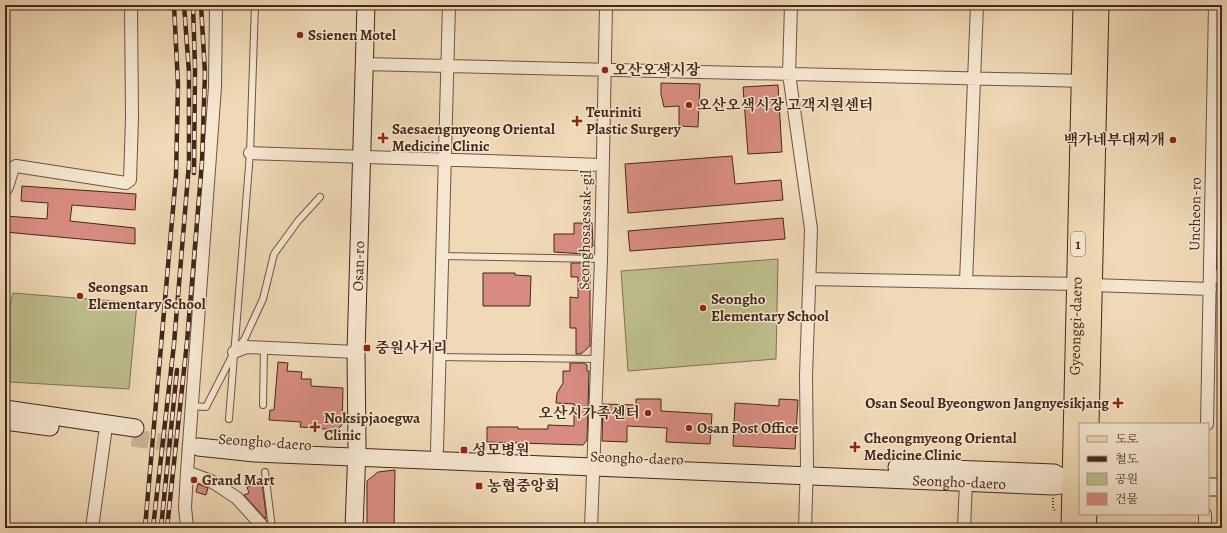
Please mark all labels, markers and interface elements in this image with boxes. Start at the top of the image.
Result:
place label: Ssienen Motel [308,25,396,45]
marker: Ssienen Motel [295,30,305,40]
place label: 오산오색시장 [613,60,700,80]
marker: 오산오색시장 [600,65,610,75]
place label: 오산오색시장 고객지원센터 [697,95,874,115]
marker: 오산오색시장 고객지원센터 [684,100,694,110]
place label: Teuriniti Plastic Surgery [586,102,682,139]
marker: Teuriniti Plastic Surgery [571,115,583,127]
place label: Saesaengmyeong Oriental Medicine Clinic [392,119,555,156]
place label: 백가네부대찌개 [1064,130,1165,150]
marker: Saesaengmyeong Oriental Medicine Clinic [377,132,389,144]
marker: 백가네부대찌개 [1168,135,1178,145]
street label: Seonghosaessak-gil [574,170,596,290]
street label: Uncheon-ro [1184,177,1206,251]
road number: 1 [1071,232,1085,256]
street label: Osan-ro [348,241,369,292]
place label: Seongsan Elementary School [88,277,206,314]
street label: Gyeonggi-daero [1065,277,1087,376]
place label: Seongho Elementary School [711,289,829,326]
marker: Seongsan Elementary School [75,291,85,301]
marker: Seongho Elementary School [698,303,708,313]
place label: 중원사거리 [375,338,447,358]
marker: 중원사거리 [362,343,372,353]
place label: Osan Seoul Byeongwon Jangnyesikjang [865,393,1109,413]
marker: Osan Seoul Byeongwon Jangnyesikjang [1112,397,1124,409]
place label: 오산시가족센터 [539,403,640,423]
place label: Noksipjaoegwa Clinic [324,408,421,445]
marker: 오산시가족센터 [643,408,653,418]
place label: Osan Post Office [697,418,799,438]
marker: Noksipjaoegwa Clinic [309,421,321,433]
marker: Osan Post Office [684,423,694,433]
legend [1079,423,1209,515]
place label: Cheongmyeong Oriental Medicine Clinic [864,428,1017,465]
street label: Seongho-daero [218,429,312,455]
text: 도로 [1115,431,1139,447]
place label: 성모병원 [472,440,530,460]
marker: Cheongmyeong Oriental Medicine Clinic [849,441,861,453]
marker: 성모병원 [459,445,469,455]
street label: Seongho-daero [590,446,684,470]
text: 철도 [1115,451,1139,467]
place label: Grand Mart [202,470,275,490]
street label: Seongho-daero [912,470,1006,494]
text: 공원 [1115,471,1138,487]
marker: Grand Mart [189,475,199,485]
place label: 농협중앙회 [487,476,559,496]
marker: 농협중앙회 [474,481,484,491]
text: 건물 [1115,491,1139,507]

